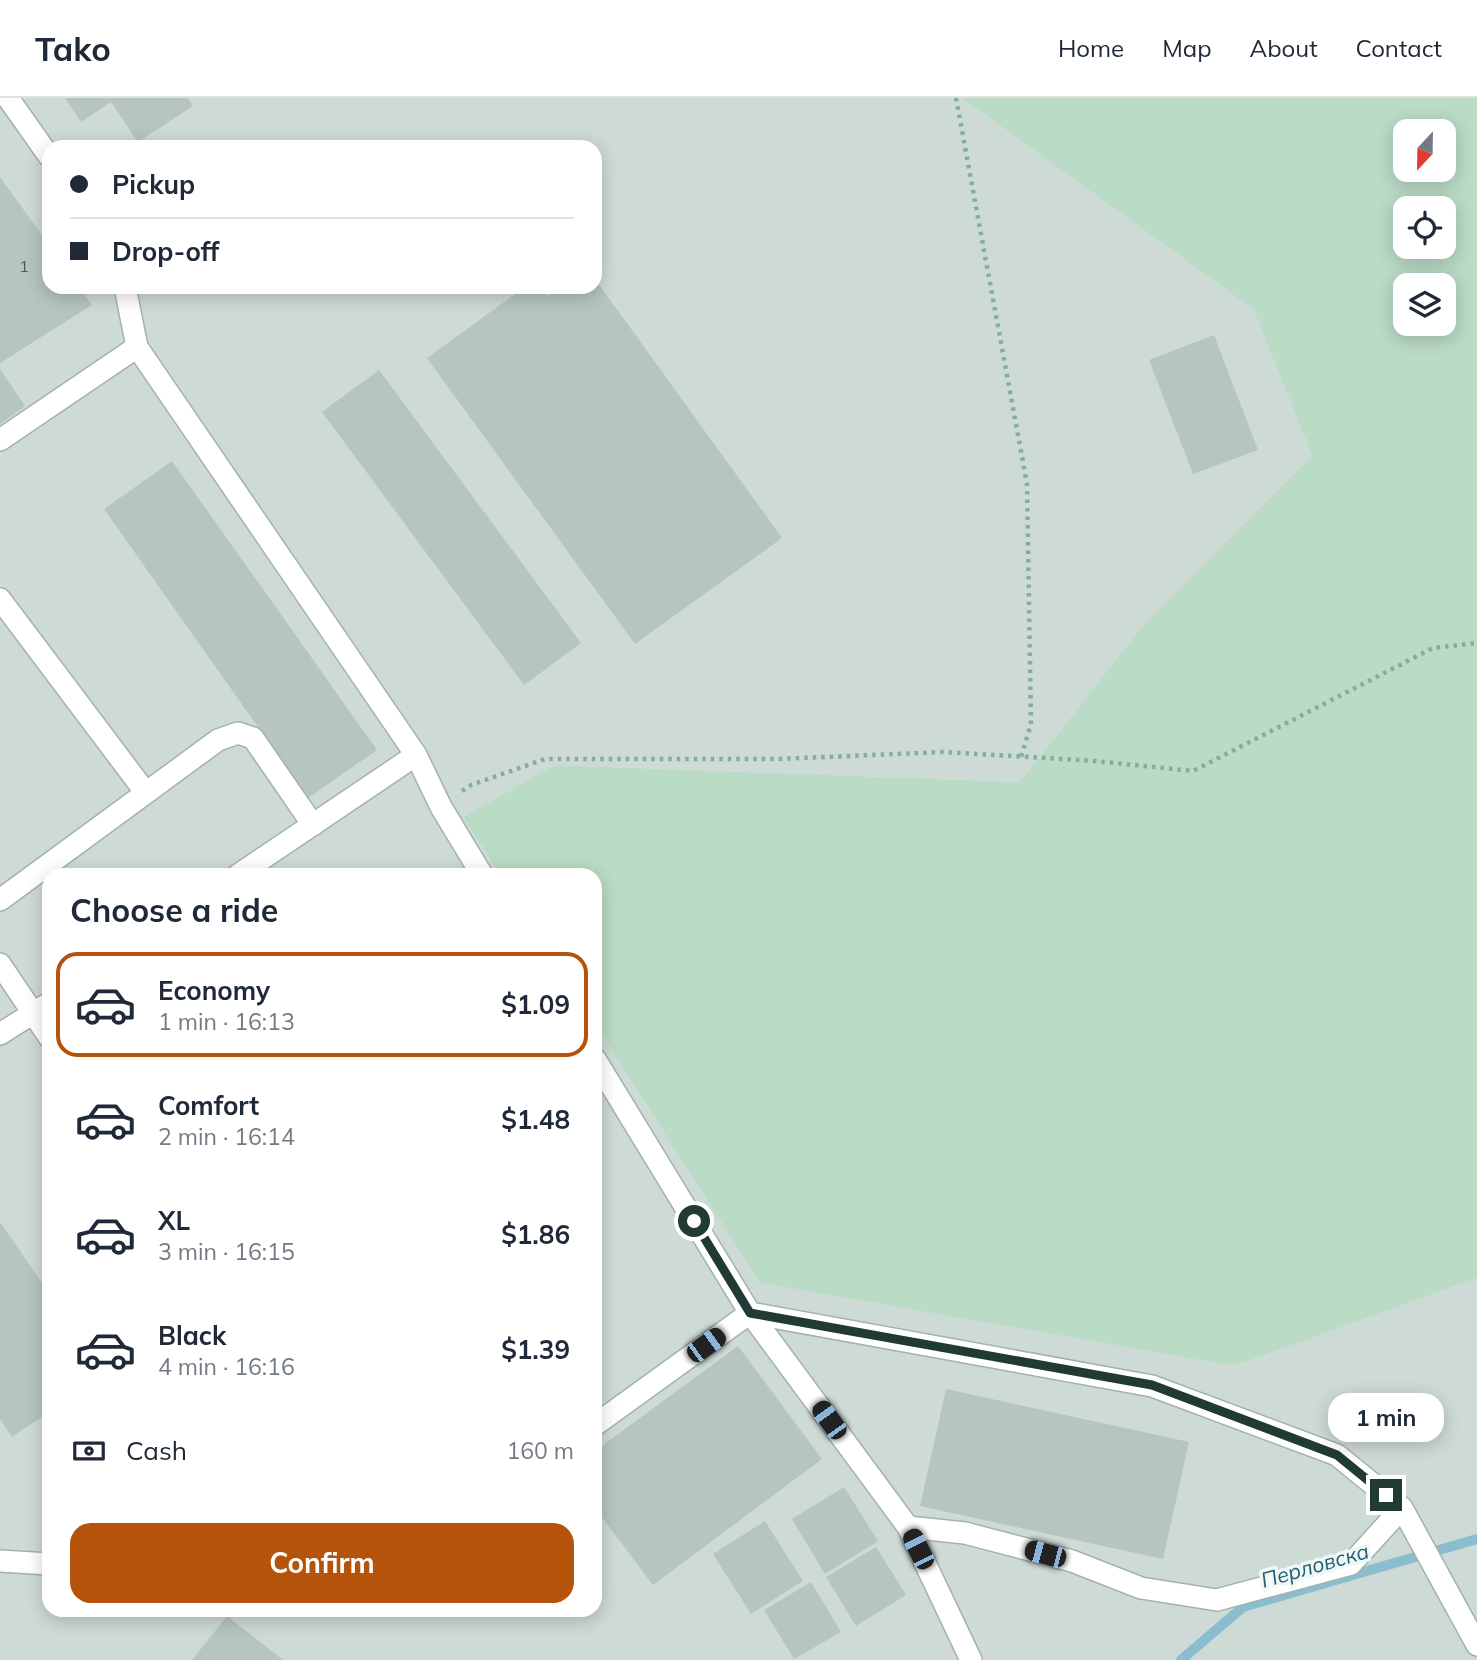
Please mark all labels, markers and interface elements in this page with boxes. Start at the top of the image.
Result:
text: Tako [35,28,111,69]
text: Home [1058,33,1124,63]
text: Map [1162,33,1212,63]
text: About [1250,33,1318,63]
text: Contact [1356,33,1442,63]
north arrow [1393,119,1456,182]
map controls [1393,119,1456,336]
text: Pickup [112,168,195,201]
button: locate [1393,196,1456,259]
text: Drop-off [112,235,219,268]
house number: 1 [19,256,29,276]
button: layers [1393,273,1456,336]
text: Choose a ride [70,890,278,930]
icon: car [74,973,137,1036]
text: Economy [158,974,270,1007]
text: $1.09 [501,988,570,1021]
text: 1 min · 16:13 [158,1007,295,1036]
icon: car [74,1088,137,1151]
text: Comfort [158,1089,259,1122]
text: $1.48 [501,1103,570,1136]
text: 2 min · 16:14 [158,1122,295,1151]
icon: car [74,1203,137,1266]
text: XL [158,1204,190,1237]
route start [678,1205,710,1237]
text: $1.86 [501,1218,570,1251]
text: 3 min · 16:15 [158,1237,295,1266]
icon: car [74,1318,137,1381]
text: Black [158,1319,226,1352]
car [683,1324,730,1366]
text: $1.39 [501,1333,570,1366]
text: 4 min · 16:16 [158,1352,295,1381]
callout: 1 min [1328,1394,1444,1442]
car [809,1397,850,1443]
text: 1 min [1356,1403,1416,1432]
icon: cash [70,1432,108,1470]
text: Cash [126,1434,187,1467]
text: 160 m [506,1436,574,1465]
route end [1370,1479,1402,1511]
button: Confirm [70,1523,574,1603]
car [900,1526,937,1572]
water label: Перловска [1258,1537,1372,1593]
car [1022,1538,1069,1570]

